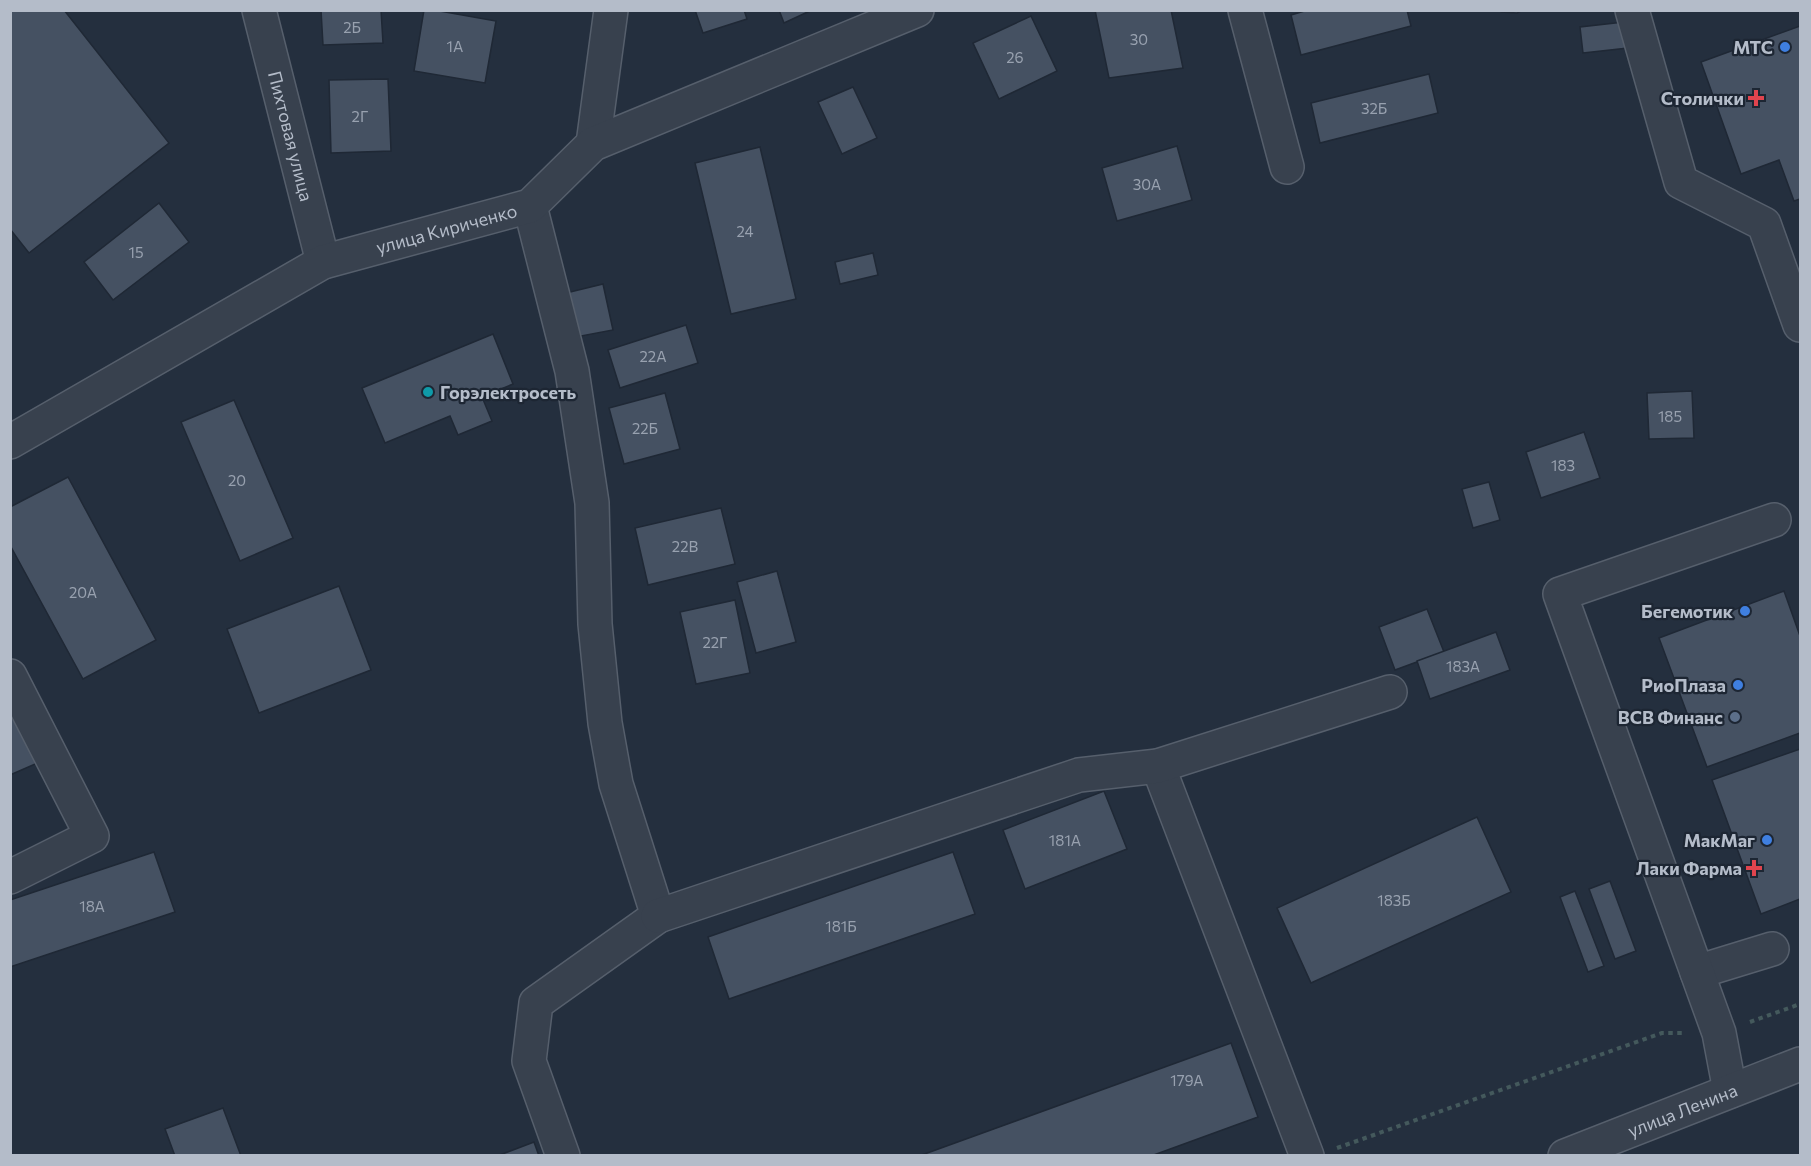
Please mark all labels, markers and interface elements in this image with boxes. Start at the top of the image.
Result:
house number: 2Б [343,18,361,36]
house number: 30 [1130,30,1148,48]
place label: МТС [1733,36,1773,58]
house number: 1А [447,37,463,55]
marker: МТС [1778,40,1792,54]
house number: 26 [1006,48,1024,66]
street label: Пихтовая улица [264,69,318,203]
place label: Столички [1661,87,1744,109]
marker: Столички [1749,91,1763,105]
house number: 32Б [1361,99,1387,117]
house number: 2Г [352,107,368,125]
house number: 30А [1133,175,1161,193]
street label: улица Кириченко [373,199,520,258]
house number: 24 [736,222,754,240]
house number: 15 [128,243,144,261]
house number: 22А [640,347,667,365]
place label: Горэлектросеть [440,381,577,403]
marker: Горэлектросеть [421,385,435,399]
house number: 185 [1658,407,1682,425]
house number: 22Б [632,419,658,437]
house number: 183 [1551,456,1575,474]
house number: 20 [228,471,246,489]
house number: 22В [672,537,698,555]
house number: 20А [69,583,97,601]
place label: Бегемотик [1641,600,1734,622]
marker: Бегемотик [1738,604,1752,618]
house number: 22Г [702,633,728,651]
house number: 183А [1446,657,1480,675]
place label: РиоПлаза [1641,674,1726,696]
marker: РиоПлаза [1731,678,1745,692]
place label: ВСВ Финанс [1618,706,1723,728]
marker: ВСВ Финанс [1728,710,1742,724]
place label: МакМаг [1684,829,1755,851]
house number: 181А [1049,831,1081,849]
marker: МакМаг [1760,833,1774,847]
place label: Лаки Фарма [1636,857,1742,879]
marker: Лаки Фарма [1747,861,1761,875]
house number: 183Б [1377,891,1411,909]
house number: 18А [79,897,105,915]
house number: 181Б [825,917,857,935]
house number: 179А [1170,1071,1204,1089]
street label: улица Ленина [1624,1079,1740,1141]

